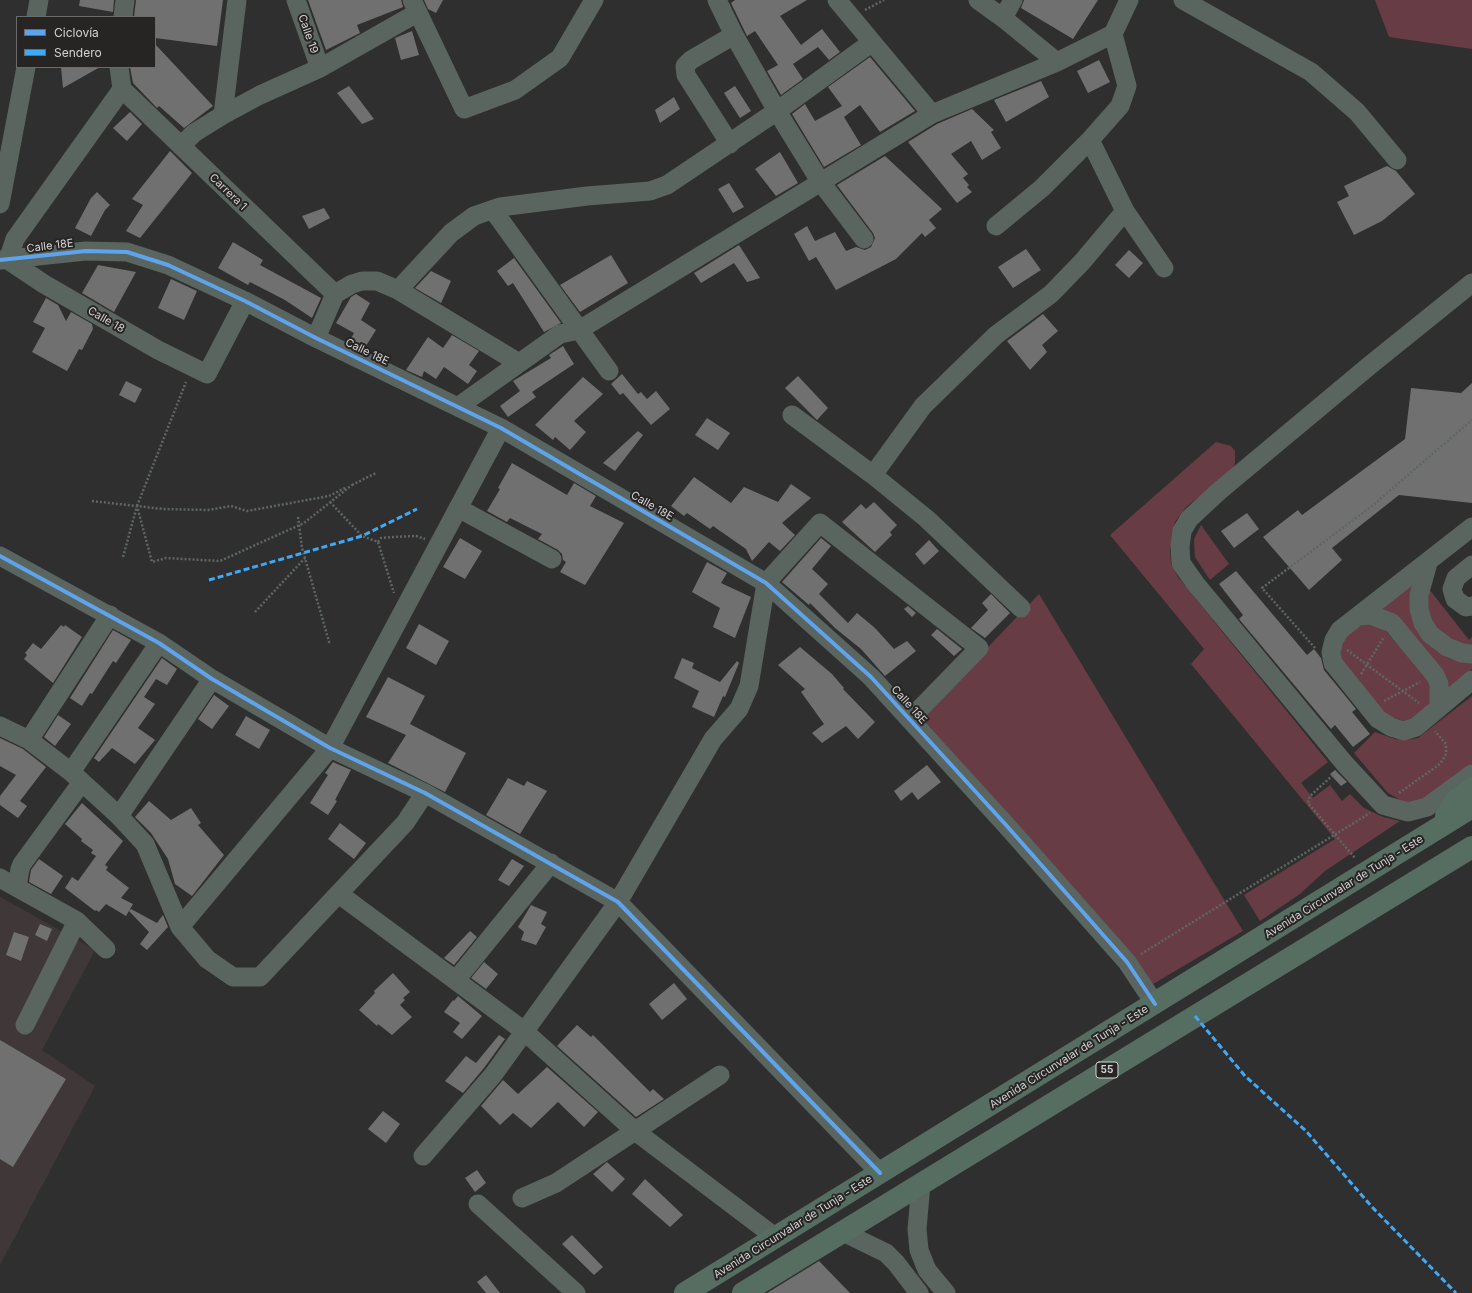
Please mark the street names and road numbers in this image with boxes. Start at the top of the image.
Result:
street label: Calle 19 [295,13,321,55]
street label: Carrera 1 [207,171,249,213]
street label: Calle 18E [26,237,74,255]
street label: Calle 18 [85,304,127,336]
street label: Calle 18E [343,336,391,368]
street label: Calle 18E [628,489,676,523]
street label: Calle 18E [888,683,930,727]
street label: Avenida Circunvalar de Tunja - Este [1262,833,1426,941]
street label: Avenida Circunvalar de Tunja - Este [987,1003,1151,1111]
road number: 55 [1096,1062,1118,1078]
street label: Avenida Circunvalar de Tunja - Este [711,1173,875,1281]

